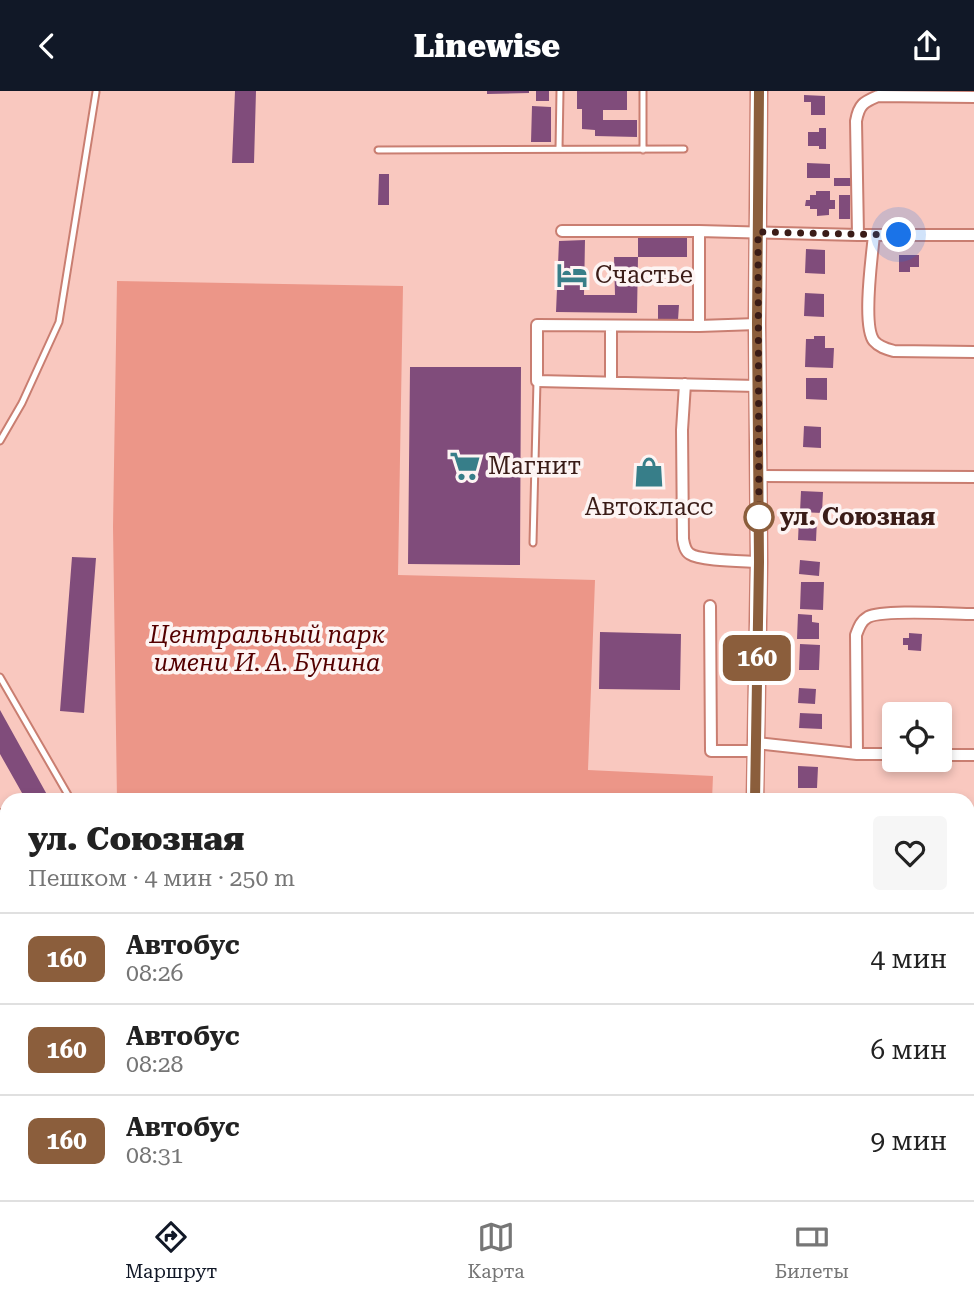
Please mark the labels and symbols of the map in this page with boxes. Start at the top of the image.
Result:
your location [881,217,916,252]
hotel icon: Счастье [555,258,589,292]
place label: Счастье [595,261,693,289]
supermarket icon: Магнит [448,449,482,483]
place label: Магнит [488,452,581,480]
shop icon: Автокласс [632,455,666,489]
place label: Автокласс [585,493,713,521]
marker: ул. Союзная [744,502,774,532]
place label: ул. Союзная [780,503,935,531]
park label: Центральный парк имени И. А. Бунина [148,621,385,677]
line badge: 160 [717,635,797,681]

